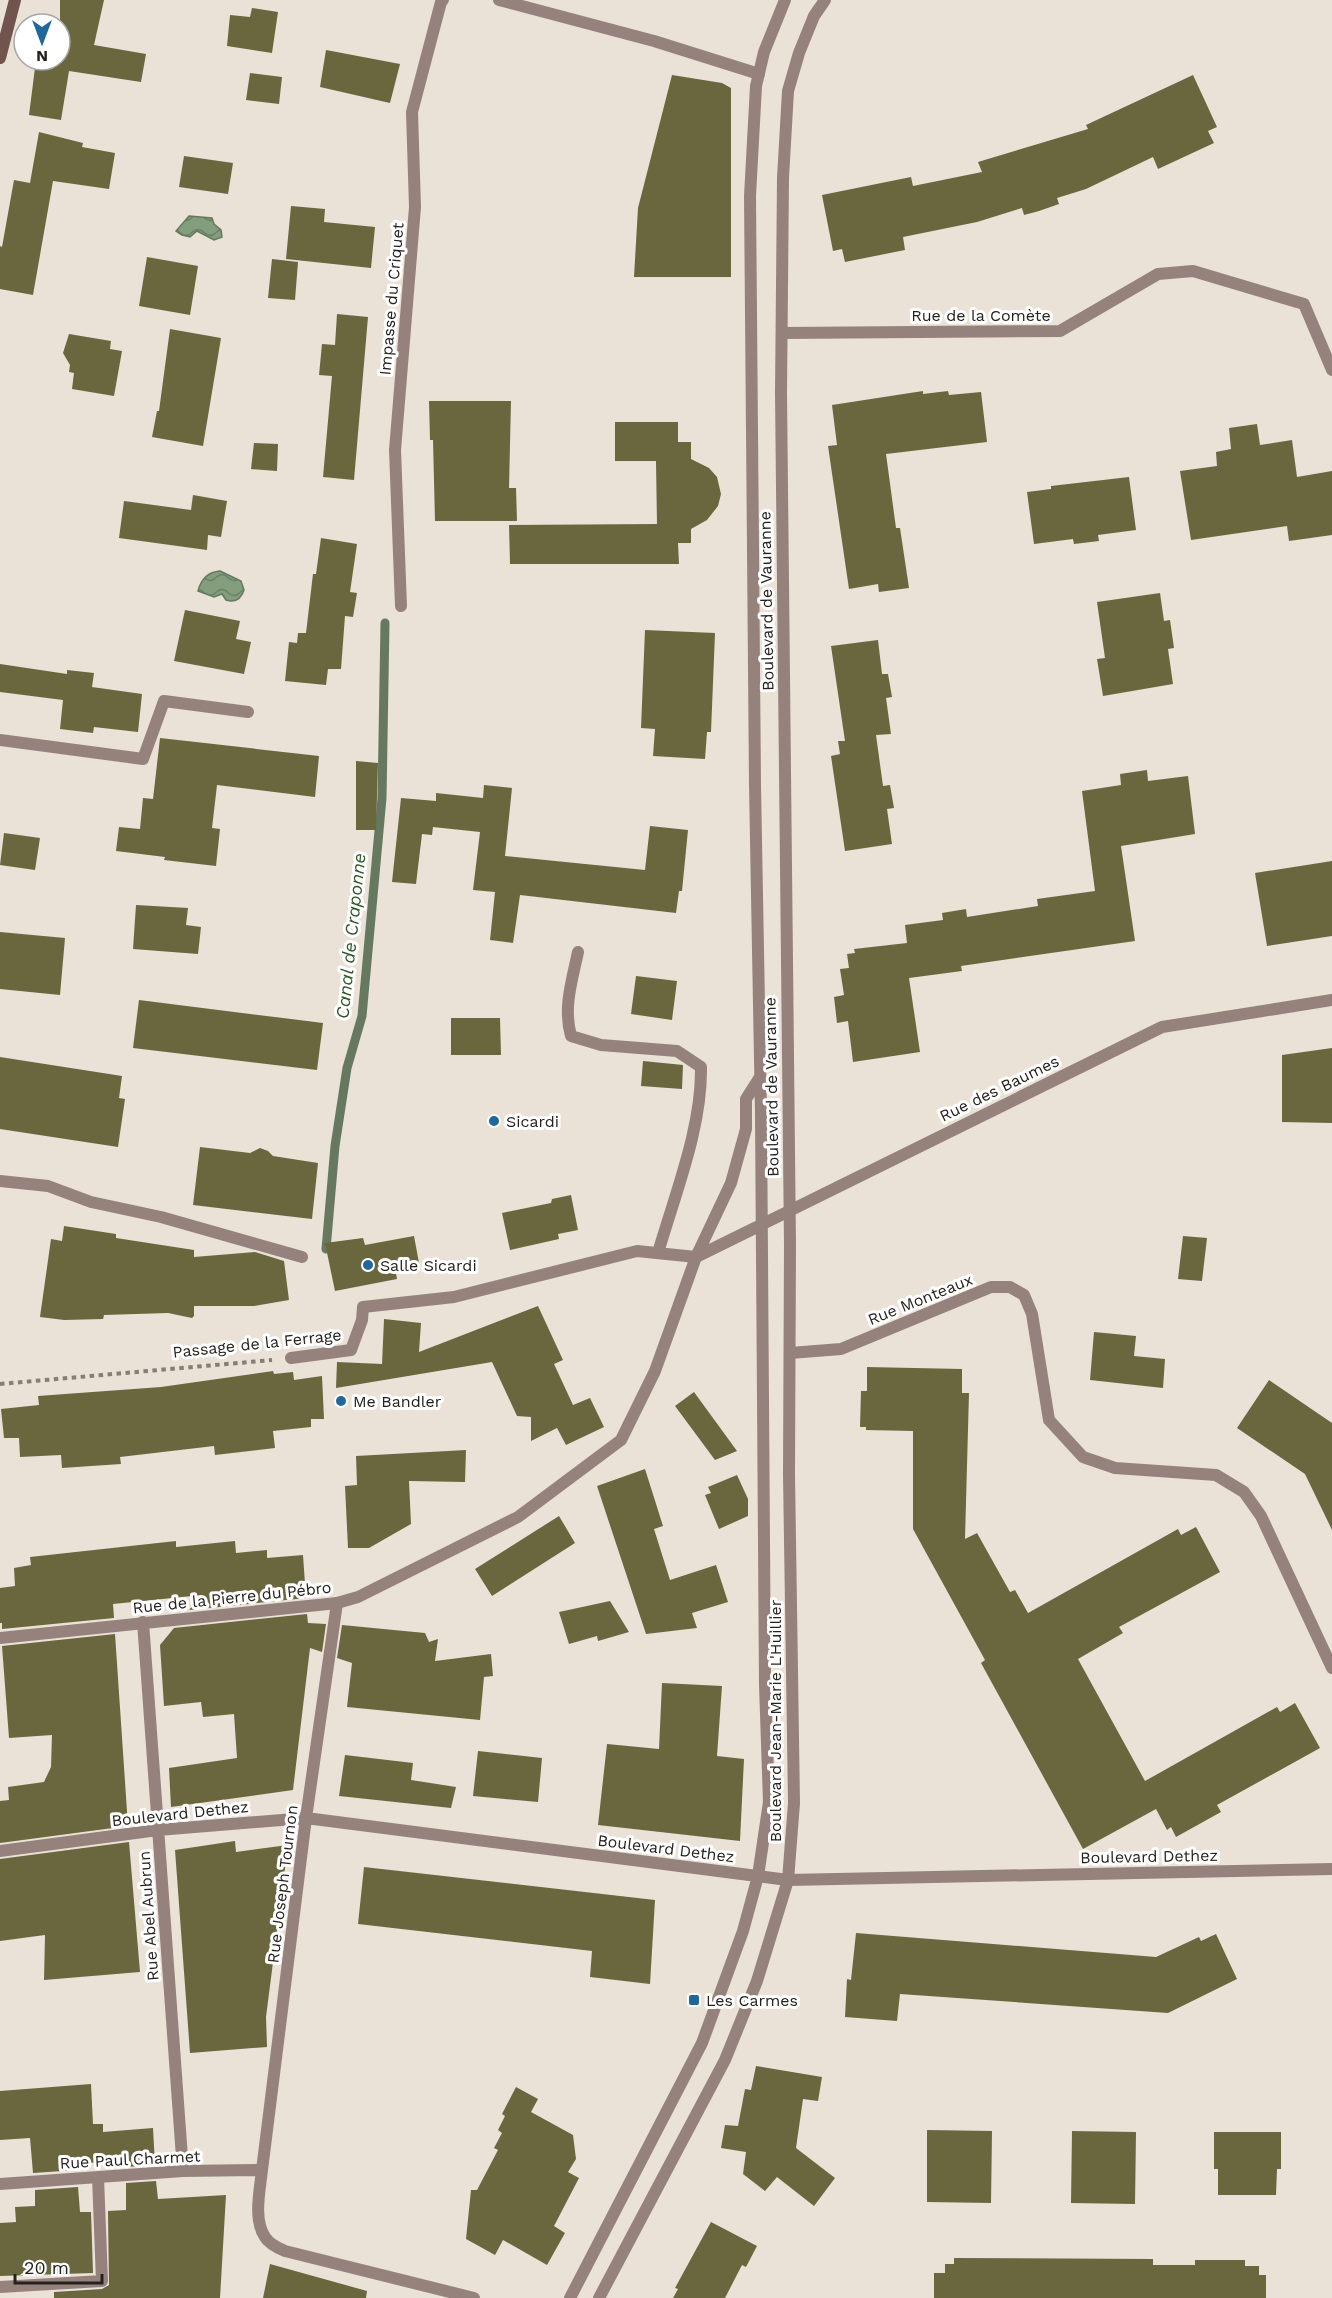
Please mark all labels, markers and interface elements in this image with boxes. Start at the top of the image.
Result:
north arrow [12,12,72,72]
text: N [36,47,48,66]
street label: Impasse du Criquet [375,222,408,376]
street label: Rue de la Comète [911,306,1051,325]
street label: Boulevard de Vauranne [755,511,778,691]
water label: Canal de Craponne [331,852,370,1020]
street label: Boulevard de Vauranne [760,997,783,1177]
street label: Rue des Baumes [936,1051,1062,1126]
place label: Sicardi [506,1112,559,1131]
marker: Sicardi [487,1114,501,1128]
place label: Salle Sicardi [380,1256,477,1275]
marker: Salle Sicardi [361,1258,375,1272]
street label: Rue Monteaux [865,1270,975,1329]
street label: Passage de la Ferrage [172,1325,342,1362]
place label: Me Bandler [353,1392,442,1411]
marker: Me Bandler [334,1394,348,1408]
street label: Rue de la Pierre du Pébro [132,1578,332,1617]
street label: Boulevard Jean-Marie L'Huillier [766,1599,785,1842]
street label: Boulevard Dethez [111,1797,250,1830]
street label: Rue Joseph Tournon [263,1804,302,1964]
street label: Boulevard Dethez [596,1831,735,1866]
street label: Boulevard Dethez [1080,1846,1218,1867]
street label: Rue Abel Aubrun [134,1850,163,1981]
place label: Les Carmes [706,1991,798,2010]
marker: Les Carmes [687,1993,701,2007]
street label: Rue Paul Charmet [59,2146,201,2173]
scale bar [15,2247,102,2285]
text: 20 m [24,2257,69,2278]

